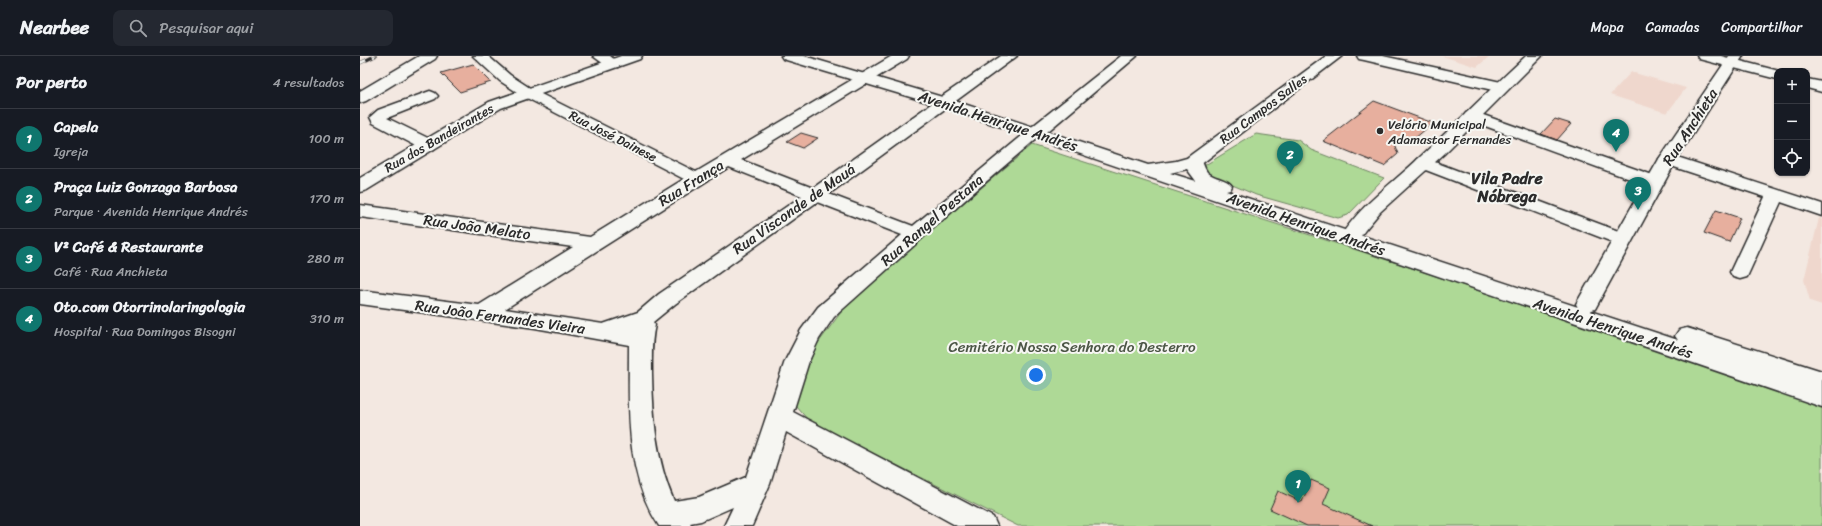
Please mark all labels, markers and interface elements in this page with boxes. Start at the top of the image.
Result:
search box [113,10,393,46]
text: Nearbee [20,11,89,44]
text: Pesquisar aqui [159,15,253,41]
text: Mapa [1591,15,1623,40]
text: Camadas [1645,15,1699,40]
text: Compartilhar [1721,15,1802,40]
icon: search [127,17,149,39]
text: Por perto [16,67,87,97]
street label: Rua Campos Salles [1214,68,1312,150]
map controls [1774,68,1810,176]
button: + [1774,68,1810,104]
text: 4 resultados [273,71,344,94]
street label: Avenida Henrique Andrés [914,83,1081,159]
street label: Rua Anchieta [1655,83,1725,171]
street label: Rua dos Bandeirantes [380,97,498,179]
street label: Rua José Dainese [565,104,661,168]
button: − [1774,104,1810,140]
place label: Velório Municipal Adamastor Fernandes [1387,113,1512,151]
text: Capela [54,114,98,140]
pin: 4 [1603,119,1629,152]
marker: Velório Municipal Adamastor Fernandes [1375,126,1385,136]
text: 1 [26,127,32,150]
text: 100 m [309,127,344,150]
text: Igreja [54,140,88,163]
button: locate [1774,140,1810,176]
pin: 2 [1277,141,1303,174]
street label: Rua França [653,152,729,214]
street label: Rua Visconde de Mauá [727,156,862,261]
district label: Vila Padre Nóbrega [1471,164,1543,211]
street label: Rua Rangel Pestana [874,167,990,273]
text: Praça Luiz Gonzaga Barbosa [54,174,238,200]
pin: 3 [1625,177,1651,210]
street label: Avenida Henrique Andrés [1222,184,1389,263]
text: 2 [25,187,33,210]
text: 170 m [309,187,344,210]
text: Parque · Avenida Henrique Andrés [54,200,248,223]
street label: Rua João Melato [422,207,533,247]
text: V² Café & Restaurante [54,234,203,260]
text: 3 [25,247,33,270]
text: 280 m [307,247,344,270]
text: Café · Rua Anchieta [54,260,167,283]
street label: Avenida Henrique Andrés [1529,290,1696,366]
street label: Rua João Fernandes Vieira [413,292,587,342]
text: Oto.com Otorrinolaringologia [54,294,245,320]
text: 4 [25,307,33,330]
text: 310 m [310,307,344,330]
text: Hospital · Rua Domingos Bisogni [54,320,236,343]
park label: Cemitério Nossa Senhora do Desterro [948,334,1196,360]
your location [1026,365,1046,385]
pin: 1 [1285,470,1311,503]

